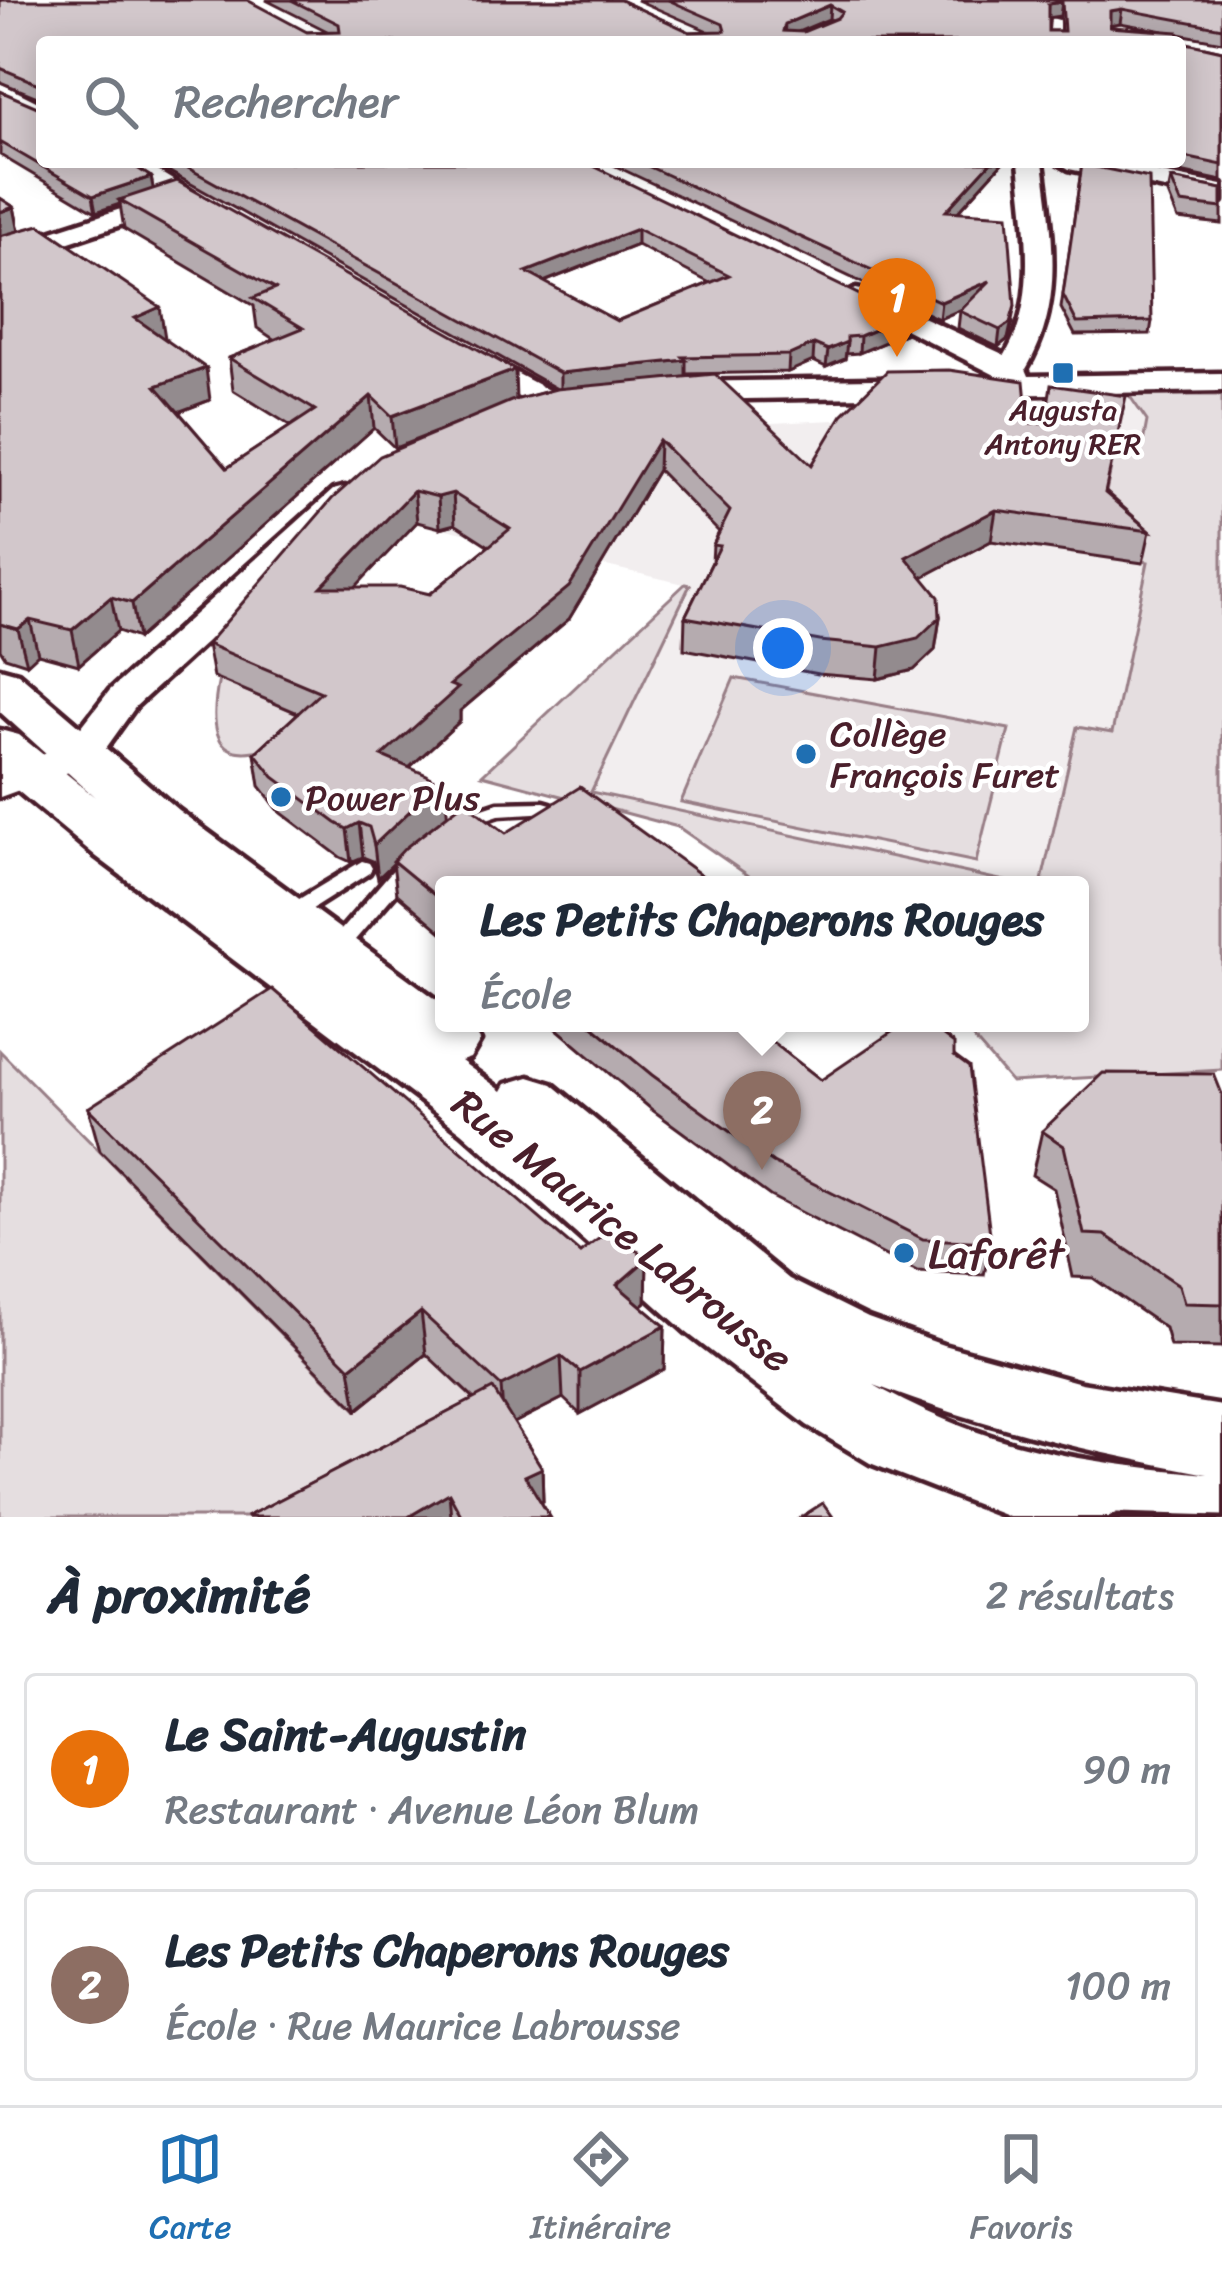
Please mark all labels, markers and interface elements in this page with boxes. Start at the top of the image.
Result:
search box [36,36,1186,168]
text: Rechercher [174,62,398,142]
icon: search [78,69,144,135]
pin: 1 [858,258,936,357]
marker: Augusta Antony RER [1050,360,1076,386]
place label: Augusta Antony RER [984,383,1141,471]
your location [753,618,813,678]
place label: Collège François Furet [830,702,1060,807]
marker: Collège François Furet [793,741,819,767]
place label: Power Plus [305,766,480,830]
marker: Power Plus [268,784,294,810]
popup [435,876,1089,1032]
text: Les Petits Chaperons Rouges [480,880,1044,960]
text: École [480,960,572,1029]
street label: Rue Maurice Labrousse [435,1069,810,1393]
pin: 2 [723,1071,801,1170]
place label: Laforêt [928,1217,1066,1291]
marker: Laforêt [891,1240,917,1266]
text: À proximité [48,1550,310,1640]
text: 2 résultats [986,1561,1174,1630]
text: Le Saint-Augustin [165,1695,526,1775]
text: 1 [82,1735,98,1804]
text: 90 m [1082,1735,1171,1804]
text: Restaurant · Avenue Léon Blum [165,1775,699,1844]
text: Les Petits Chaperons Rouges [165,1911,729,1991]
text: 2 [79,1951,101,2020]
text: 100 m [1065,1951,1171,2020]
text: École · Rue Maurice Labrousse [165,1991,681,2060]
tab: Carte [149,2126,231,2256]
tab: Itinéraire [530,2126,671,2256]
tab: Favoris [970,2126,1073,2256]

